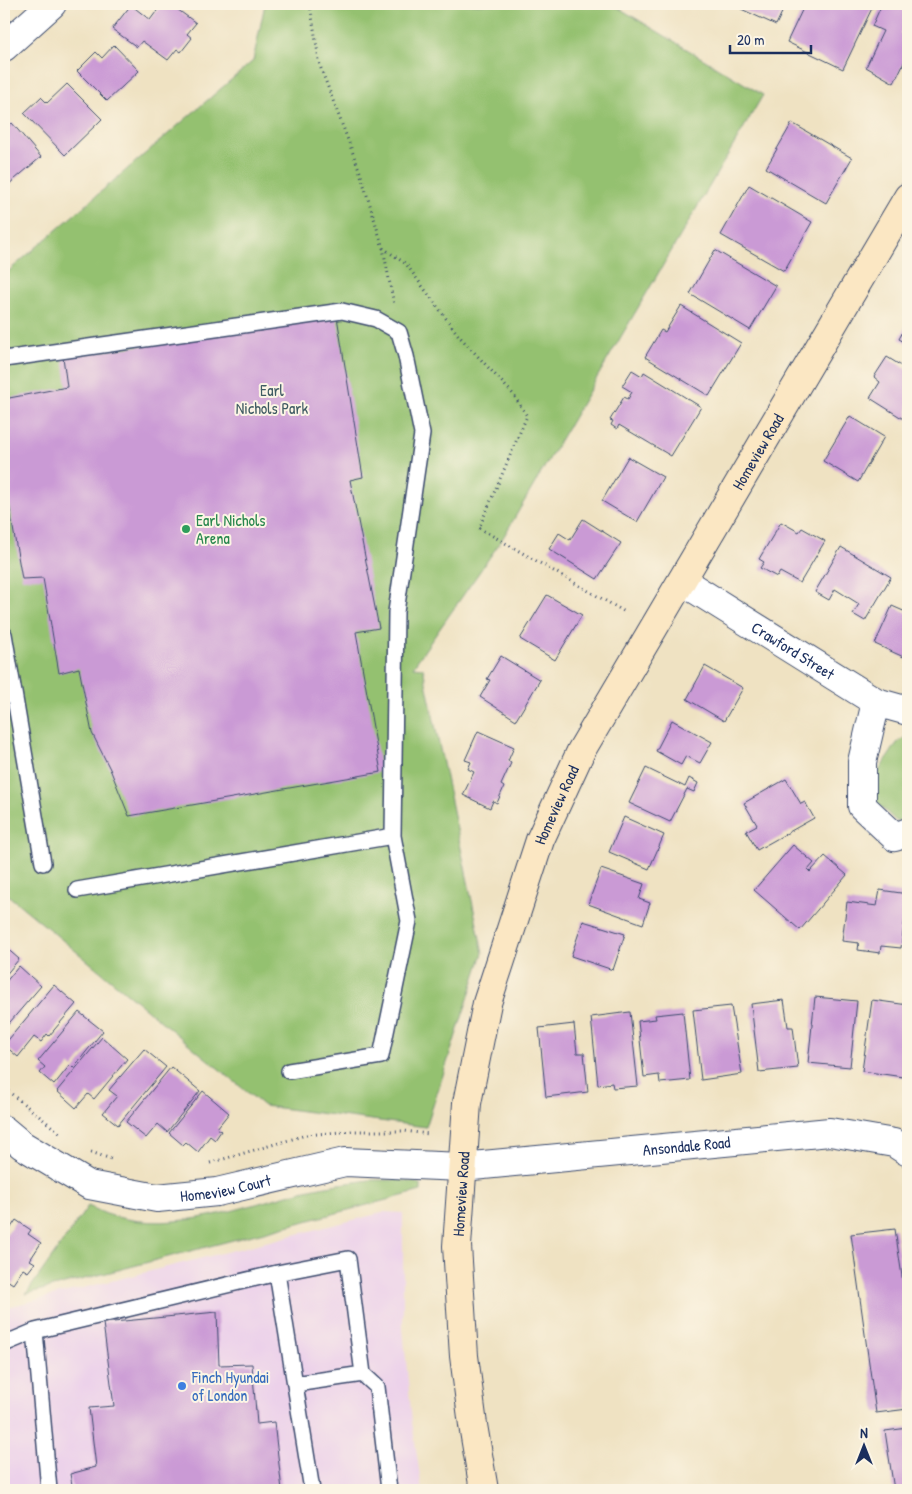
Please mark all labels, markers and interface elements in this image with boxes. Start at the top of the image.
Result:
scale bar [730,22,811,54]
text: 20 m [737,29,764,50]
park label: Earl Nichols Park [236,379,309,419]
street label: Homeview Road [727,410,789,494]
place label: Earl Nichols Arena [196,509,265,549]
marker: Earl Nichols Arena [180,523,192,535]
street label: Crawford Street [747,616,839,685]
street label: Homeview Road [528,762,584,847]
street label: Ansondale Road [642,1131,731,1161]
street label: Homeview Road [447,1151,475,1237]
street label: Homeview Court [179,1169,274,1207]
place label: Finch Hyundai of London [191,1366,269,1406]
marker: Finch Hyundai of London [176,1380,188,1392]
north arrow [840,1422,890,1472]
text: N [860,1423,868,1442]

